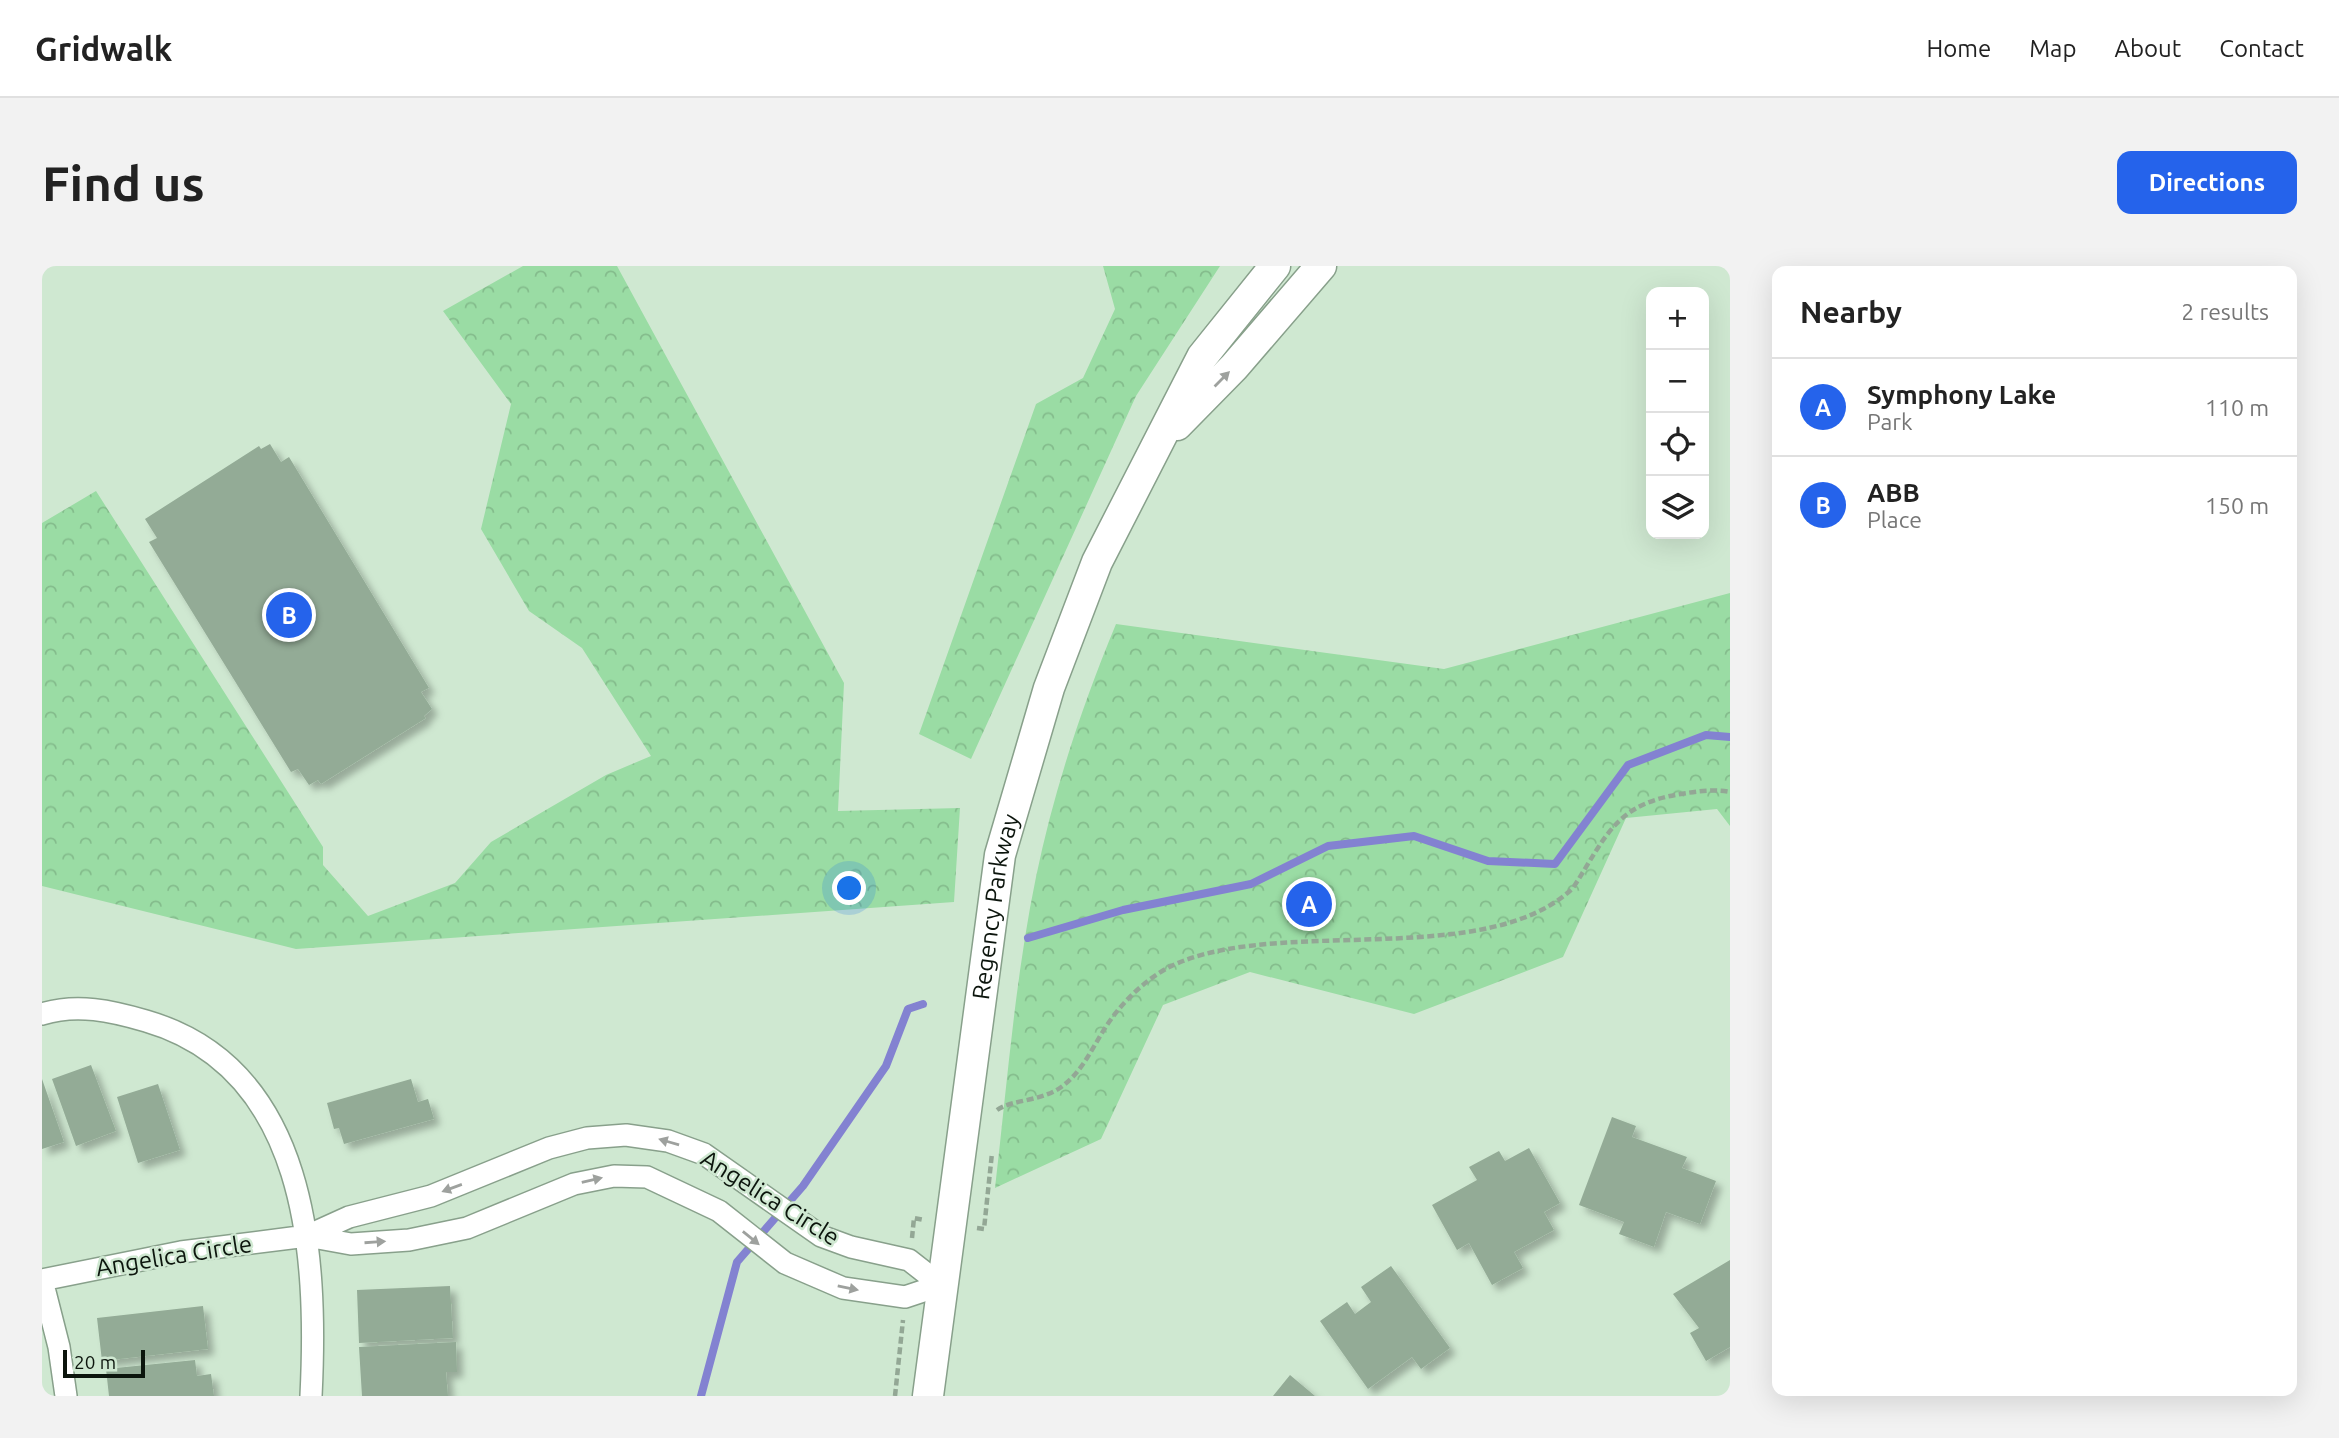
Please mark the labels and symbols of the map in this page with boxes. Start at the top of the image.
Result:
one-way arrow [1214,370,1231,387]
pin: B [266,589,312,641]
street label: Regency Parkway [967,810,1024,1001]
your location [832,871,866,905]
pin: A [1286,878,1332,930]
one-way arrow [657,1136,679,1147]
street label: Angelica Circle [696,1144,844,1251]
one-way arrow [581,1175,603,1186]
one-way arrow [441,1183,462,1194]
street label: Angelica Circle [94,1230,254,1281]
one-way arrow [743,1230,760,1245]
one-way arrow [364,1236,386,1247]
one-way arrow [837,1283,859,1294]
scale bar [63,1347,145,1379]

